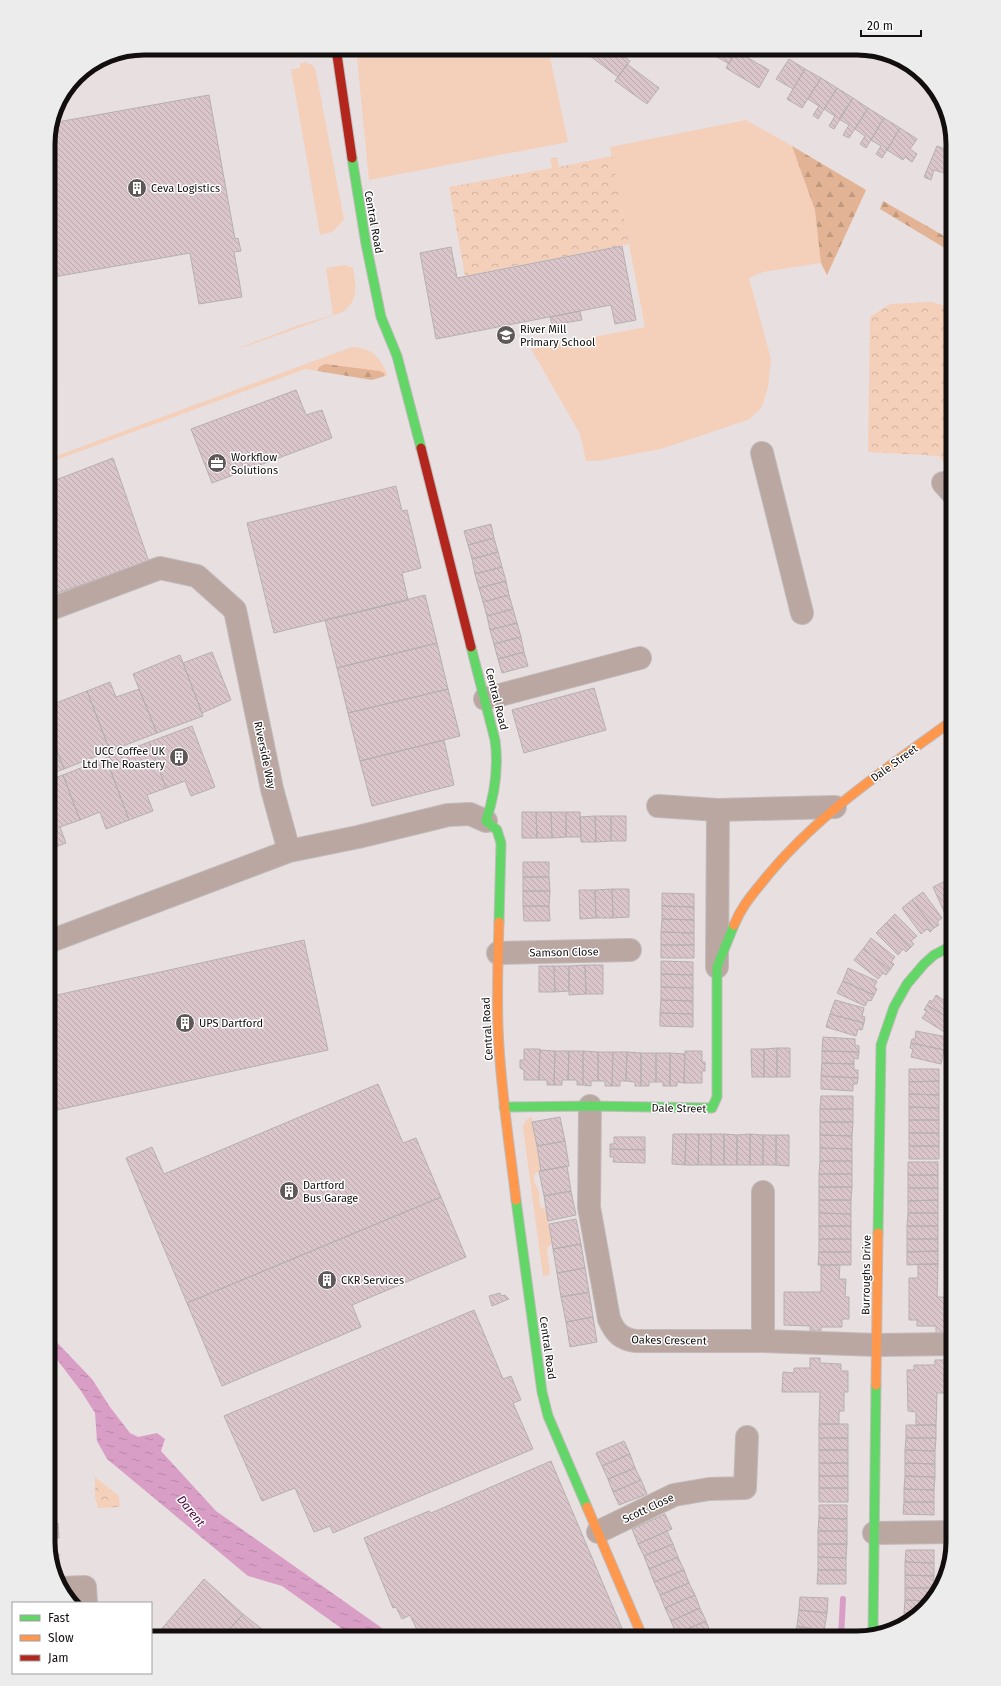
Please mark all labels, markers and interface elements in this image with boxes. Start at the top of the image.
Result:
scale bar [861,12,921,38]
text: 20 m [867,19,893,33]
building icon: Ceva Logistics [126,177,148,199]
place label: Ceva Logistics [151,182,220,195]
street label: Central Road [362,190,385,255]
place label: River Mill Primary School [520,323,595,349]
school or university icon: River Mill Primary School [495,324,517,346]
place label: Workflow Solutions [231,451,278,477]
office icon: Workflow Solutions [206,452,228,474]
street label: Central Road [483,667,511,732]
street label: Riverside Way [251,720,278,791]
street label: Dale Street [868,742,920,785]
place label: UCC Coffee UK Ltd The Roastery [82,745,166,771]
building icon: UCC Coffee UK Ltd The Roastery [168,746,190,768]
street label: Samson Close [529,945,599,960]
street label: Central Road [479,997,496,1061]
building icon: UPS Dartford [174,1012,196,1034]
place label: UPS Dartford [199,1017,263,1030]
street label: Dale Street [651,1102,707,1115]
place label: Dartford Bus Garage [303,1179,358,1205]
building icon: Dartford Bus Garage [278,1180,300,1202]
street label: Burroughs Drive [859,1235,874,1315]
building icon: CKR Services [316,1269,338,1291]
place label: CKR Services [341,1274,404,1287]
street label: Central Road [537,1316,558,1380]
street label: Oakes Crescent [631,1333,707,1348]
street label: Scott Close [620,1491,676,1526]
water label: Darent [174,1493,208,1530]
legend [12,1602,152,1674]
text: Fast [48,1611,70,1625]
text: Slow [48,1631,74,1645]
text: Jam [48,1651,68,1665]

